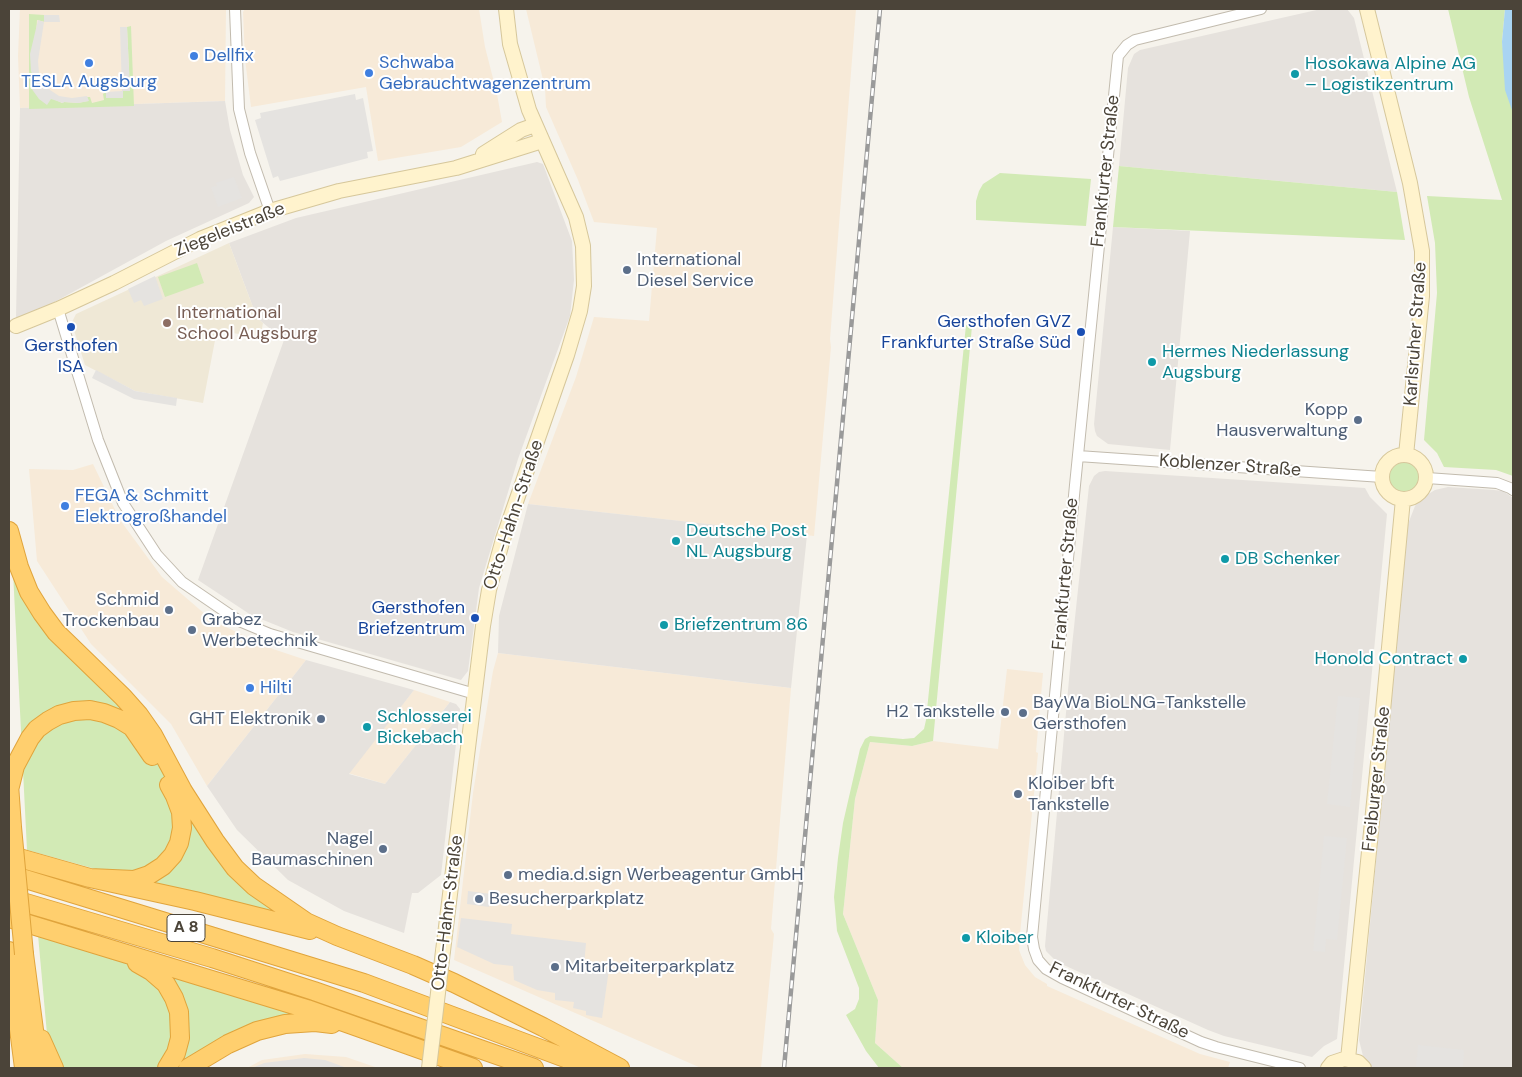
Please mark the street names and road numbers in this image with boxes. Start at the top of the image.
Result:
street label: Frankfurter Straße [1087,94,1125,248]
street label: Ziegeleistraße [172,198,288,262]
street label: Karlsruher Straße [1400,261,1432,407]
street label: Otto-Hahn-Straße [480,437,548,593]
street label: Koblenzer Straße [1158,450,1302,482]
street label: Frankfurter Straße [1049,497,1083,651]
street label: Freiburger Straße [1359,705,1395,853]
street label: Otto-Hahn-Straße [428,834,468,992]
road number: A 8 [167,914,205,941]
street label: Frankfurter Straße [1046,958,1192,1044]

